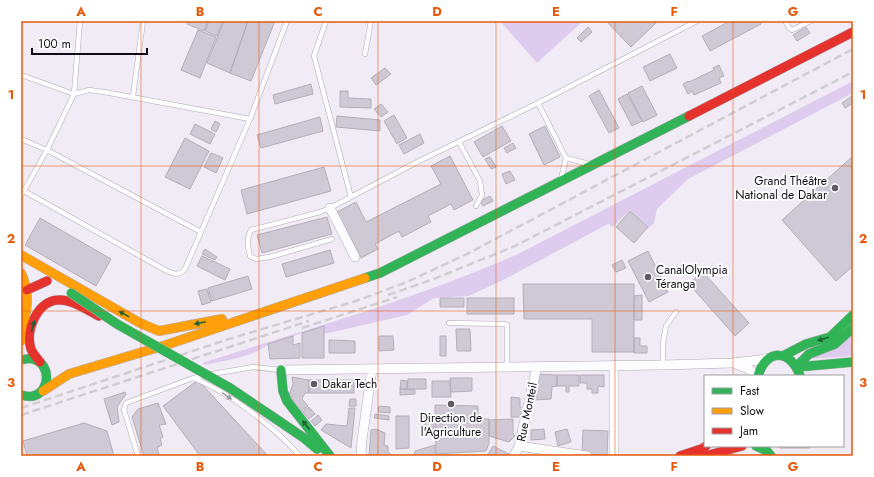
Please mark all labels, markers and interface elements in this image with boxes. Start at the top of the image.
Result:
text: A [75,2,86,21]
text: B [196,2,205,21]
text: C [313,2,323,21]
text: D [432,2,442,21]
text: E [552,2,560,21]
text: F [670,2,678,21]
text: G [788,2,799,21]
scale bar [32,30,147,56]
text: 100 m [38,35,71,53]
text: 1 [8,85,14,104]
text: 1 [860,85,866,104]
place label: Grand Théâtre National de Dakar [735,172,828,204]
marker: Grand Théâtre National de Dakar [830,183,840,193]
text: 2 [7,229,15,248]
text: 2 [859,229,867,248]
place label: CanalOlympia Téranga [656,261,728,293]
marker: CanalOlympia Téranga [643,272,653,282]
one-way arrow [118,311,130,318]
one-way arrow [30,320,36,332]
one-way arrow [194,320,207,326]
one-way arrow [816,336,828,342]
text: 3 [7,373,15,392]
text: 3 [859,373,867,392]
place label: Dakar Tech [322,375,377,393]
legend [704,375,844,447]
marker: Dakar Tech [309,379,319,389]
street label: Rue Monteil [512,381,542,443]
text: Fast [740,382,759,400]
one-way arrow [222,392,232,400]
marker: Direction de l'Agriculture [446,399,456,409]
text: Slow [740,402,765,420]
place label: Direction de l'Agriculture [420,409,482,441]
one-way arrow [302,420,310,431]
text: Jam [738,422,758,440]
text: A [75,457,86,476]
text: B [196,457,205,476]
text: C [313,457,323,476]
text: D [432,457,442,476]
text: E [552,457,560,476]
text: F [670,457,678,476]
text: G [788,457,799,476]

